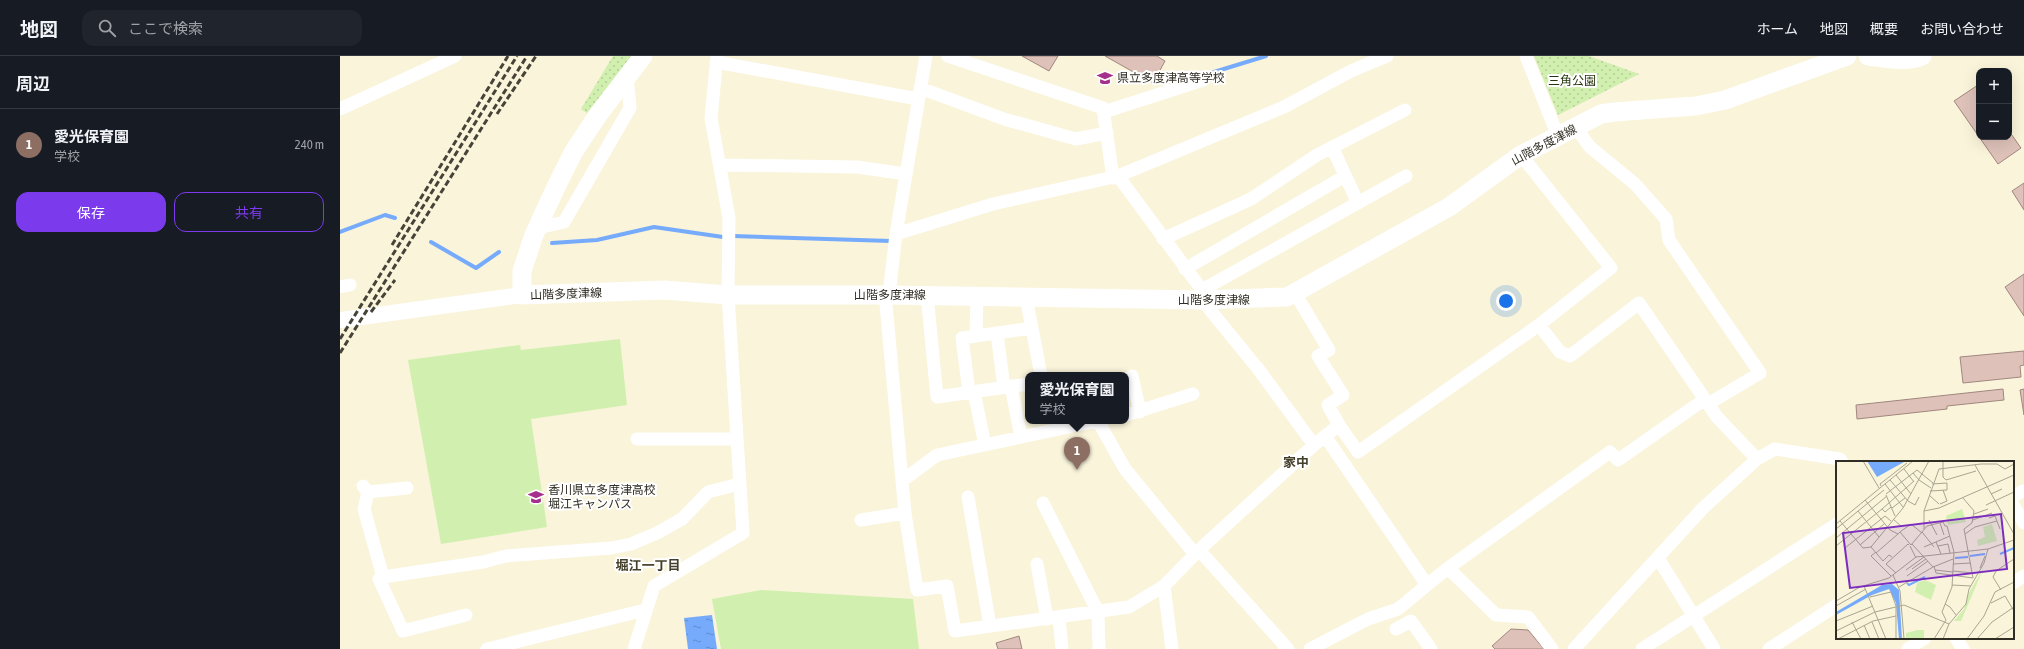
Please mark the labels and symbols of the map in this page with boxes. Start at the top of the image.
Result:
school or university icon: 県立多度津高等学校 [1096,69,1114,87]
place label: 県立多度津高等学校 [1117,71,1225,85]
park label: 三角公園 [1548,74,1596,88]
street label: 山階多度津線 [1509,122,1579,168]
street label: 山階多度津線 [530,286,602,302]
street label: 山階多度津線 [854,288,926,302]
your location [1496,291,1516,311]
street label: 山階多度津線 [1178,293,1250,307]
pin: 1 [1064,437,1090,470]
district label: 家中 [1283,455,1309,470]
inset map [1836,461,2014,639]
place label: 香川県立多度津高校 堀江キャンパス [548,483,656,511]
school or university icon: 香川県立多度津高校 堀江キャンパス [527,488,545,506]
district label: 堀江一丁目 [615,558,681,573]

